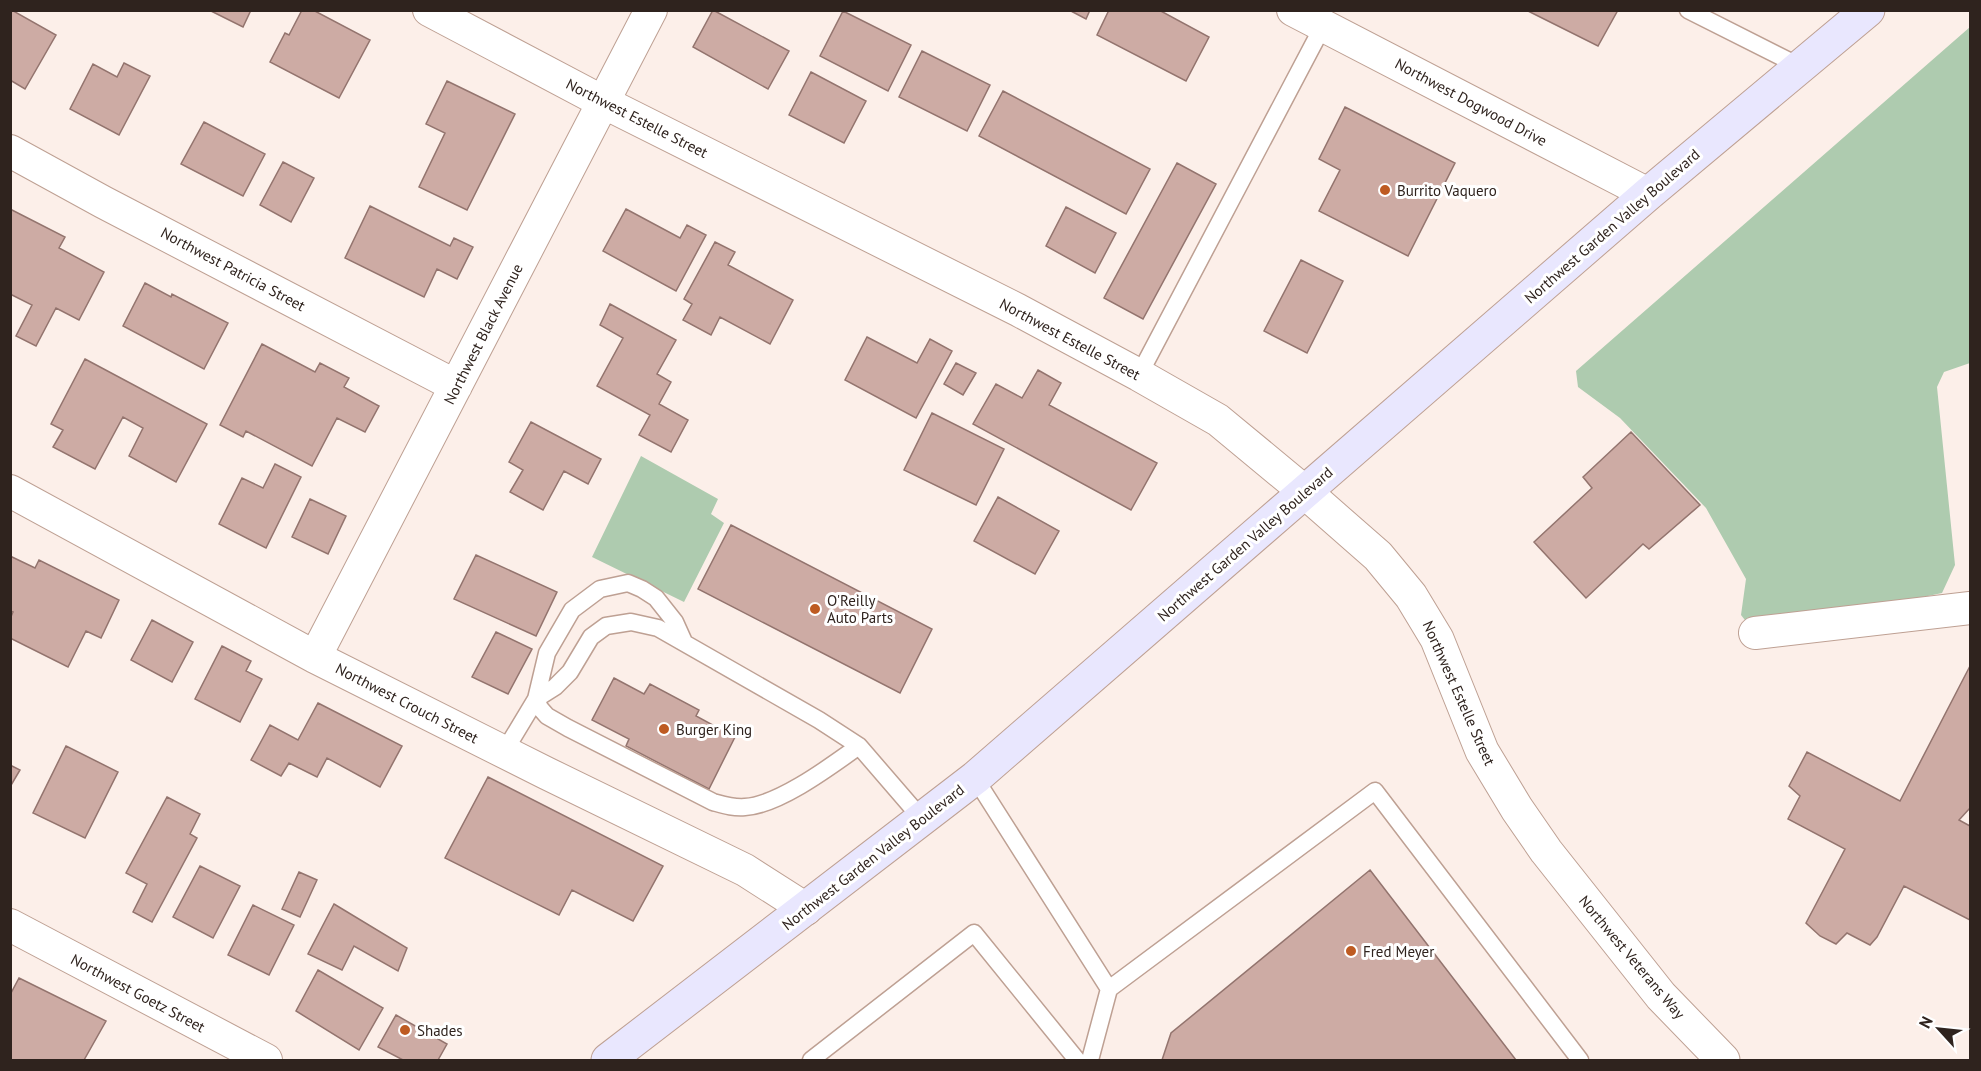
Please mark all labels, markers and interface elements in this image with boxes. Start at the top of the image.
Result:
street label: Northwest Dogwood Drive [1392,54,1550,150]
street label: Northwest Estelle Street [563,74,711,162]
street label: Northwest Garden Valley Boulevard [1520,145,1704,307]
place label: Burrito Vaquero [1397,181,1497,200]
marker: Burrito Vaquero [1378,183,1392,197]
street label: Northwest Patricia Street [158,223,308,315]
street label: Northwest Black Avenue [439,260,527,408]
street label: Northwest Estelle Street [996,294,1144,384]
street label: Northwest Garden Valley Boulevard [1153,463,1337,625]
place label: O'Reilly Auto Parts [827,591,893,627]
marker: O'Reilly Auto Parts [808,602,822,616]
street label: Northwest Estelle Street [1419,618,1499,768]
street label: Northwest Crouch Street [332,659,482,747]
place label: Burger King [676,720,752,739]
marker: Burger King [657,722,671,736]
street label: Northwest Garden Valley Boulevard [778,780,968,934]
street label: Northwest Veterans Way [1575,891,1689,1023]
place label: Fred Meyer [1363,942,1434,961]
marker: Fred Meyer [1344,944,1358,958]
street label: Northwest Goetz Street [68,950,208,1036]
north arrow [1909,999,1969,1059]
text: N [1914,1013,1937,1031]
place label: Shades [417,1021,463,1040]
marker: Shades [398,1023,412,1037]

